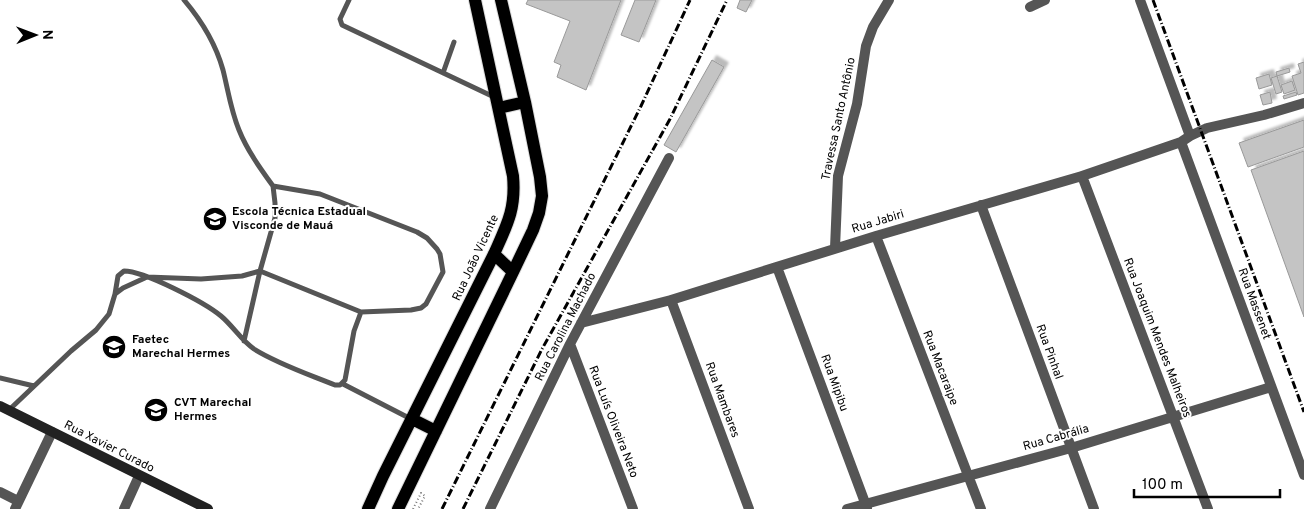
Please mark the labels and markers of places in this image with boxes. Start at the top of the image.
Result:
place label: Escola Técnica Estadual Visconde de Mauá [232,204,366,234]
school or university icon: Escola Técnica Estadual Visconde de Mauá [202,206,228,232]
place label: Faetec Marechal Hermes [132,332,230,362]
school or university icon: Faetec Marechal Hermes [101,334,127,360]
place label: CVT Marechal Hermes [174,395,252,425]
school or university icon: CVT Marechal Hermes [143,397,169,423]

